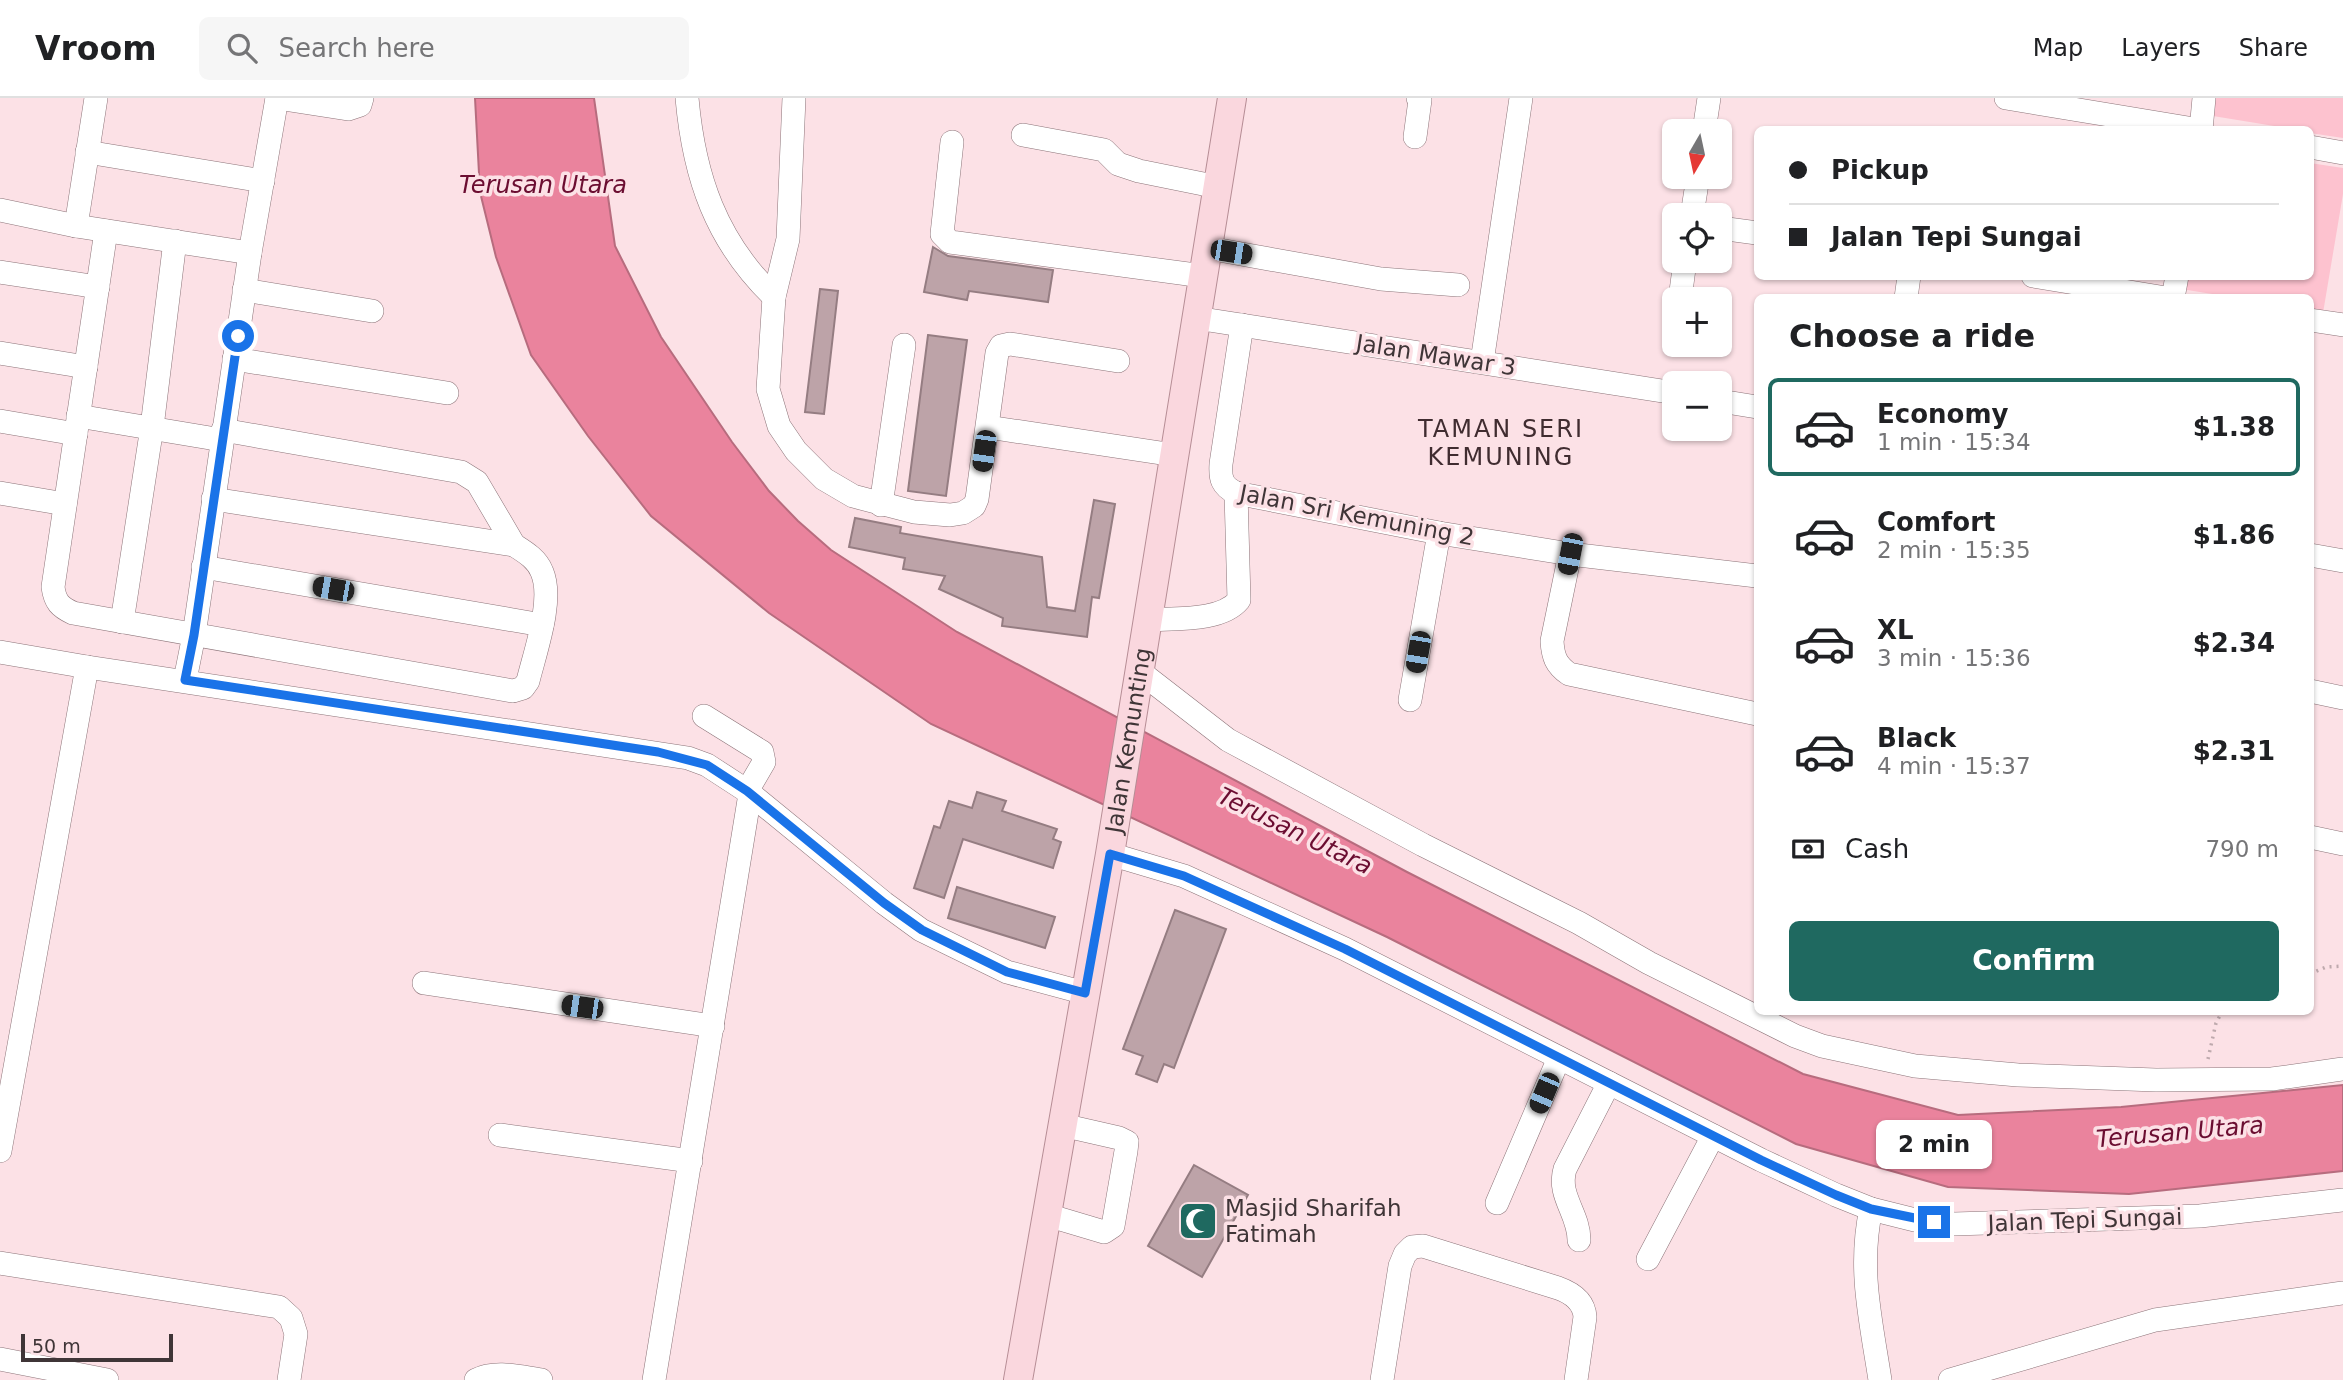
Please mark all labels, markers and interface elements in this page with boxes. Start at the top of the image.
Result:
search box [199,17,689,80]
text: Vroom [35,29,157,68]
icon: search [223,29,261,67]
text: Search here [279,33,435,63]
text: Map [2033,34,2083,62]
text: Layers [2121,34,2201,62]
text: Share [2239,34,2308,62]
north arrow [1662,119,1732,189]
map controls [1662,119,1732,441]
text: Pickup [1831,155,1929,185]
water label: Terusan Utara [459,171,627,199]
button: locate [1662,203,1732,273]
text: Jalan Tepi Sungai [1831,222,2082,252]
car [1209,238,1254,266]
button: + [1662,287,1732,357]
text: Choose a ride [1789,317,2035,355]
route start [222,320,254,352]
street label: Jalan Mawar 3 [1352,329,1518,380]
button: − [1662,371,1732,441]
icon: car [1793,396,1856,459]
text: Economy [1877,399,2008,429]
text: $1.38 [2193,412,2275,442]
district label: TAMAN SERI KEMUNING [1417,415,1584,471]
car [971,429,998,473]
text: 1 min · 15:34 [1877,429,2031,455]
street label: Jalan Sri Kemuning 2 [1236,479,1476,550]
icon: car [1793,504,1856,567]
text: Comfort [1877,507,1995,537]
text: $1.86 [2193,520,2275,550]
car [1556,531,1585,577]
text: 2 min · 15:35 [1877,537,2031,563]
car [311,575,356,603]
icon: car [1793,612,1856,675]
text: XL [1877,615,1914,645]
text: $2.34 [2193,628,2275,658]
car [1405,629,1432,675]
text: 3 min · 15:36 [1877,645,2031,671]
street label: Jalan Kemunting [1100,646,1156,837]
icon: car [1793,720,1856,783]
text: Black [1877,723,1956,753]
text: $2.31 [2193,736,2275,766]
text: 4 min · 15:37 [1877,753,2031,779]
water label: Terusan Utara [1213,782,1377,880]
icon: cash [1789,830,1827,868]
text: Cash [1845,834,1909,864]
text: 790 m [2205,836,2279,862]
button: Confirm [1789,921,2279,1001]
car [560,994,605,1020]
car [1527,1070,1562,1116]
water label: Terusan Utara [2095,1111,2265,1153]
callout: 2 min [1876,1121,1992,1170]
text: 2 min [1898,1131,1970,1157]
place label: Masjid Sharifah Fatimah [1225,1195,1402,1247]
mosque icon: Masjid Sharifah Fatimah [1177,1200,1219,1242]
street label: Jalan Tepi Sungai [1985,1204,2183,1236]
route end [1918,1206,1950,1238]
scale bar [21,1331,173,1363]
text: 50 m [32,1335,81,1357]

